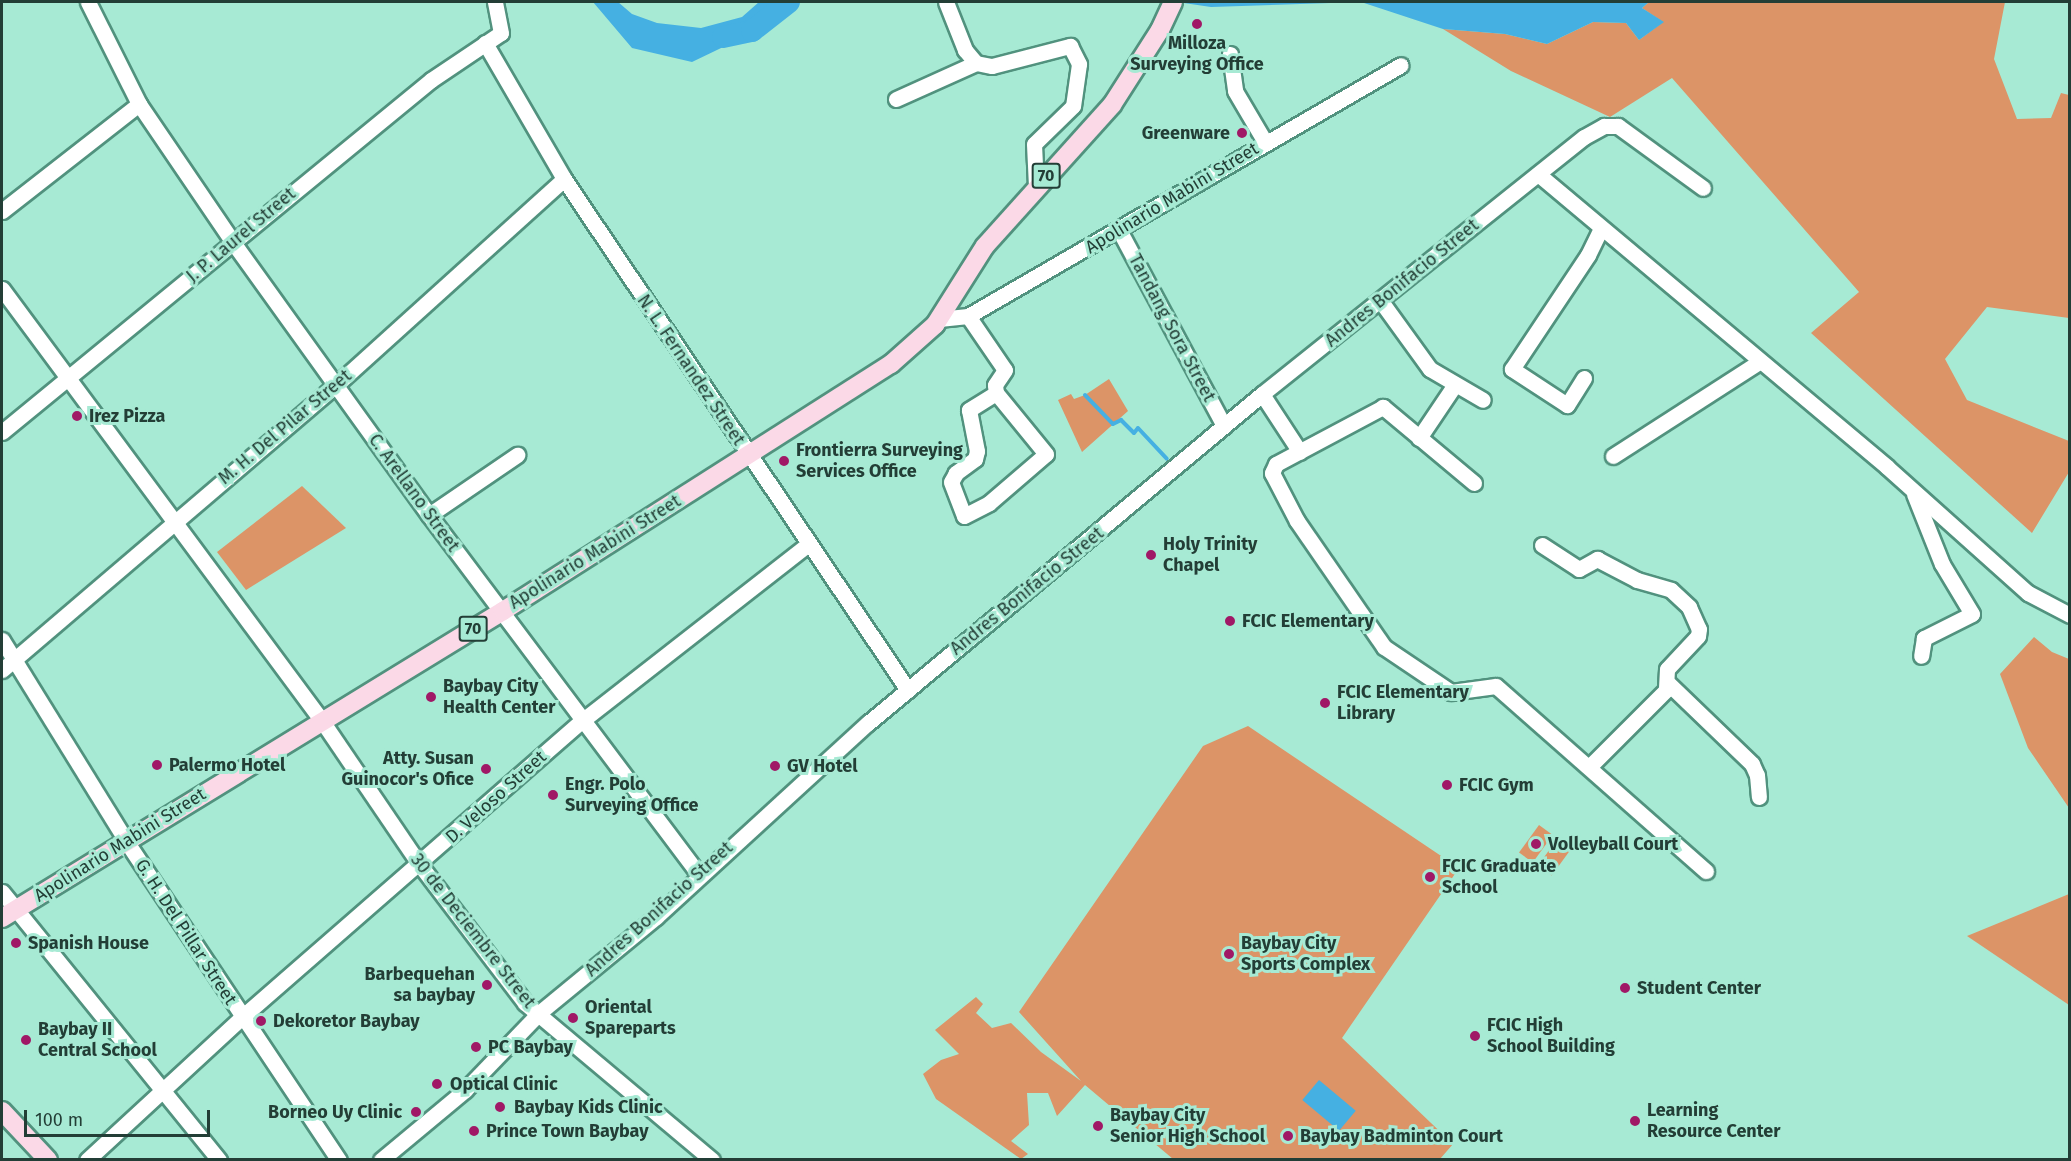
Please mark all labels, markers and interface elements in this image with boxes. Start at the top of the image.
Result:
marker: Milloza Surveying Office [1190,17,1204,31]
place label: Milloza Surveying Office [1130,33,1264,76]
place label: Greenware [1142,122,1230,144]
marker: Greenware [1235,126,1249,140]
street label: Apolinario Mabini Street [1081,138,1263,258]
road number: 70 [1031,163,1061,189]
street label: J. P. Laurel Street [182,183,300,287]
street label: Andres Bonifacio Street [1321,214,1483,352]
street label: Tandang Sora Street [1124,251,1220,405]
street label: N. L. Fernandez Street [632,291,750,449]
street label: M. H. Del Pilar Street [214,365,356,489]
place label: Irez Pizza [89,405,165,427]
marker: Irez Pizza [70,409,84,423]
street label: C. Arellano Street [364,430,464,556]
place label: Frontierra Surveying Services Office [796,440,963,482]
marker: Frontierra Surveying Services Office [777,454,791,468]
street label: Apolinario Mabini Street [505,490,685,614]
street label: Andres Bonifacio Street [946,522,1108,660]
place label: Holy Trinity Chapel [1163,534,1257,576]
marker: Holy Trinity Chapel [1144,548,1158,562]
place label: FCIC Elementary [1242,610,1374,632]
marker: FCIC Elementary [1223,614,1237,628]
road number: 70 [458,616,488,642]
place label: Baybay City Health Center [443,676,555,718]
place label: FCIC Elementary Library [1337,682,1469,724]
marker: Baybay City Health Center [424,690,438,704]
marker: FCIC Elementary Library [1318,696,1332,710]
street label: D. Veloso Street [441,746,551,848]
place label: Atty. Susan Guinocor's Ofice [342,748,474,790]
place label: Palermo Hotel [169,754,285,776]
place label: GV Hotel [787,755,858,777]
marker: Palermo Hotel [150,758,164,772]
marker: GV Hotel [768,759,782,773]
marker: Atty. Susan Guinocor's Ofice [479,762,493,776]
place label: Engr. Polo Surveying Office [565,774,698,816]
place label: FCIC Gym [1459,774,1534,796]
marker: FCIC Gym [1440,778,1454,792]
street label: Apolinario Mabini Street [30,783,210,907]
marker: Engr. Polo Surveying Office [546,788,560,802]
place label: Volleyball Court [1548,833,1678,855]
street label: Andres Bonifacio Street [581,837,737,981]
marker: Volleyball Court [1529,837,1543,851]
street label: 30 de Deciembre Street [406,850,540,1012]
street label: G. H. Del Pillar Street [131,855,241,1009]
place label: FCIC Graduate School [1442,856,1556,898]
marker: FCIC Graduate School [1423,870,1437,884]
place label: Spanish House [28,932,149,954]
place label: Baybay City Sports Complex [1241,933,1370,976]
marker: Spanish House [9,936,23,950]
marker: Baybay City Sports Complex [1222,947,1236,961]
place label: Barbequehan sa baybay [364,964,475,1006]
place label: Student Center [1637,977,1761,999]
marker: Barbequehan sa baybay [480,978,494,992]
marker: Student Center [1618,981,1632,995]
place label: Oriental Spareparts [585,997,676,1040]
place label: Dekoretor Baybay [273,1010,420,1032]
marker: Oriental Spareparts [566,1011,580,1025]
marker: Dekoretor Baybay [254,1014,268,1028]
place label: FCIC High School Building [1487,1015,1615,1058]
place label: Baybay II Central School [38,1019,157,1062]
marker: FCIC High School Building [1468,1029,1482,1043]
marker: Baybay II Central School [19,1033,33,1047]
place label: PC Baybay [488,1036,573,1058]
marker: PC Baybay [469,1040,483,1054]
place label: Optical Clinic [450,1073,558,1095]
marker: Optical Clinic [428,1075,446,1093]
place label: Baybay Kids Clinic [514,1096,663,1118]
scale bar [27,1098,213,1136]
marker: Baybay Kids Clinic [491,1098,509,1116]
place label: Learning Resource Center [1647,1100,1781,1142]
place label: Borneo Uy Clinic [268,1101,402,1123]
marker: Borneo Uy Clinic [407,1103,425,1121]
place label: Baybay City Senior High School [1110,1105,1265,1148]
text: 100 m [35,1109,83,1131]
marker: Learning Resource Center [1628,1114,1642,1128]
marker: Baybay City Senior High School [1091,1119,1105,1133]
place label: Prince Town Baybay [486,1120,648,1142]
marker: Prince Town Baybay [467,1124,481,1138]
place label: Baybay Badminton Court [1300,1125,1503,1147]
marker: Baybay Badminton Court [1281,1129,1295,1143]

